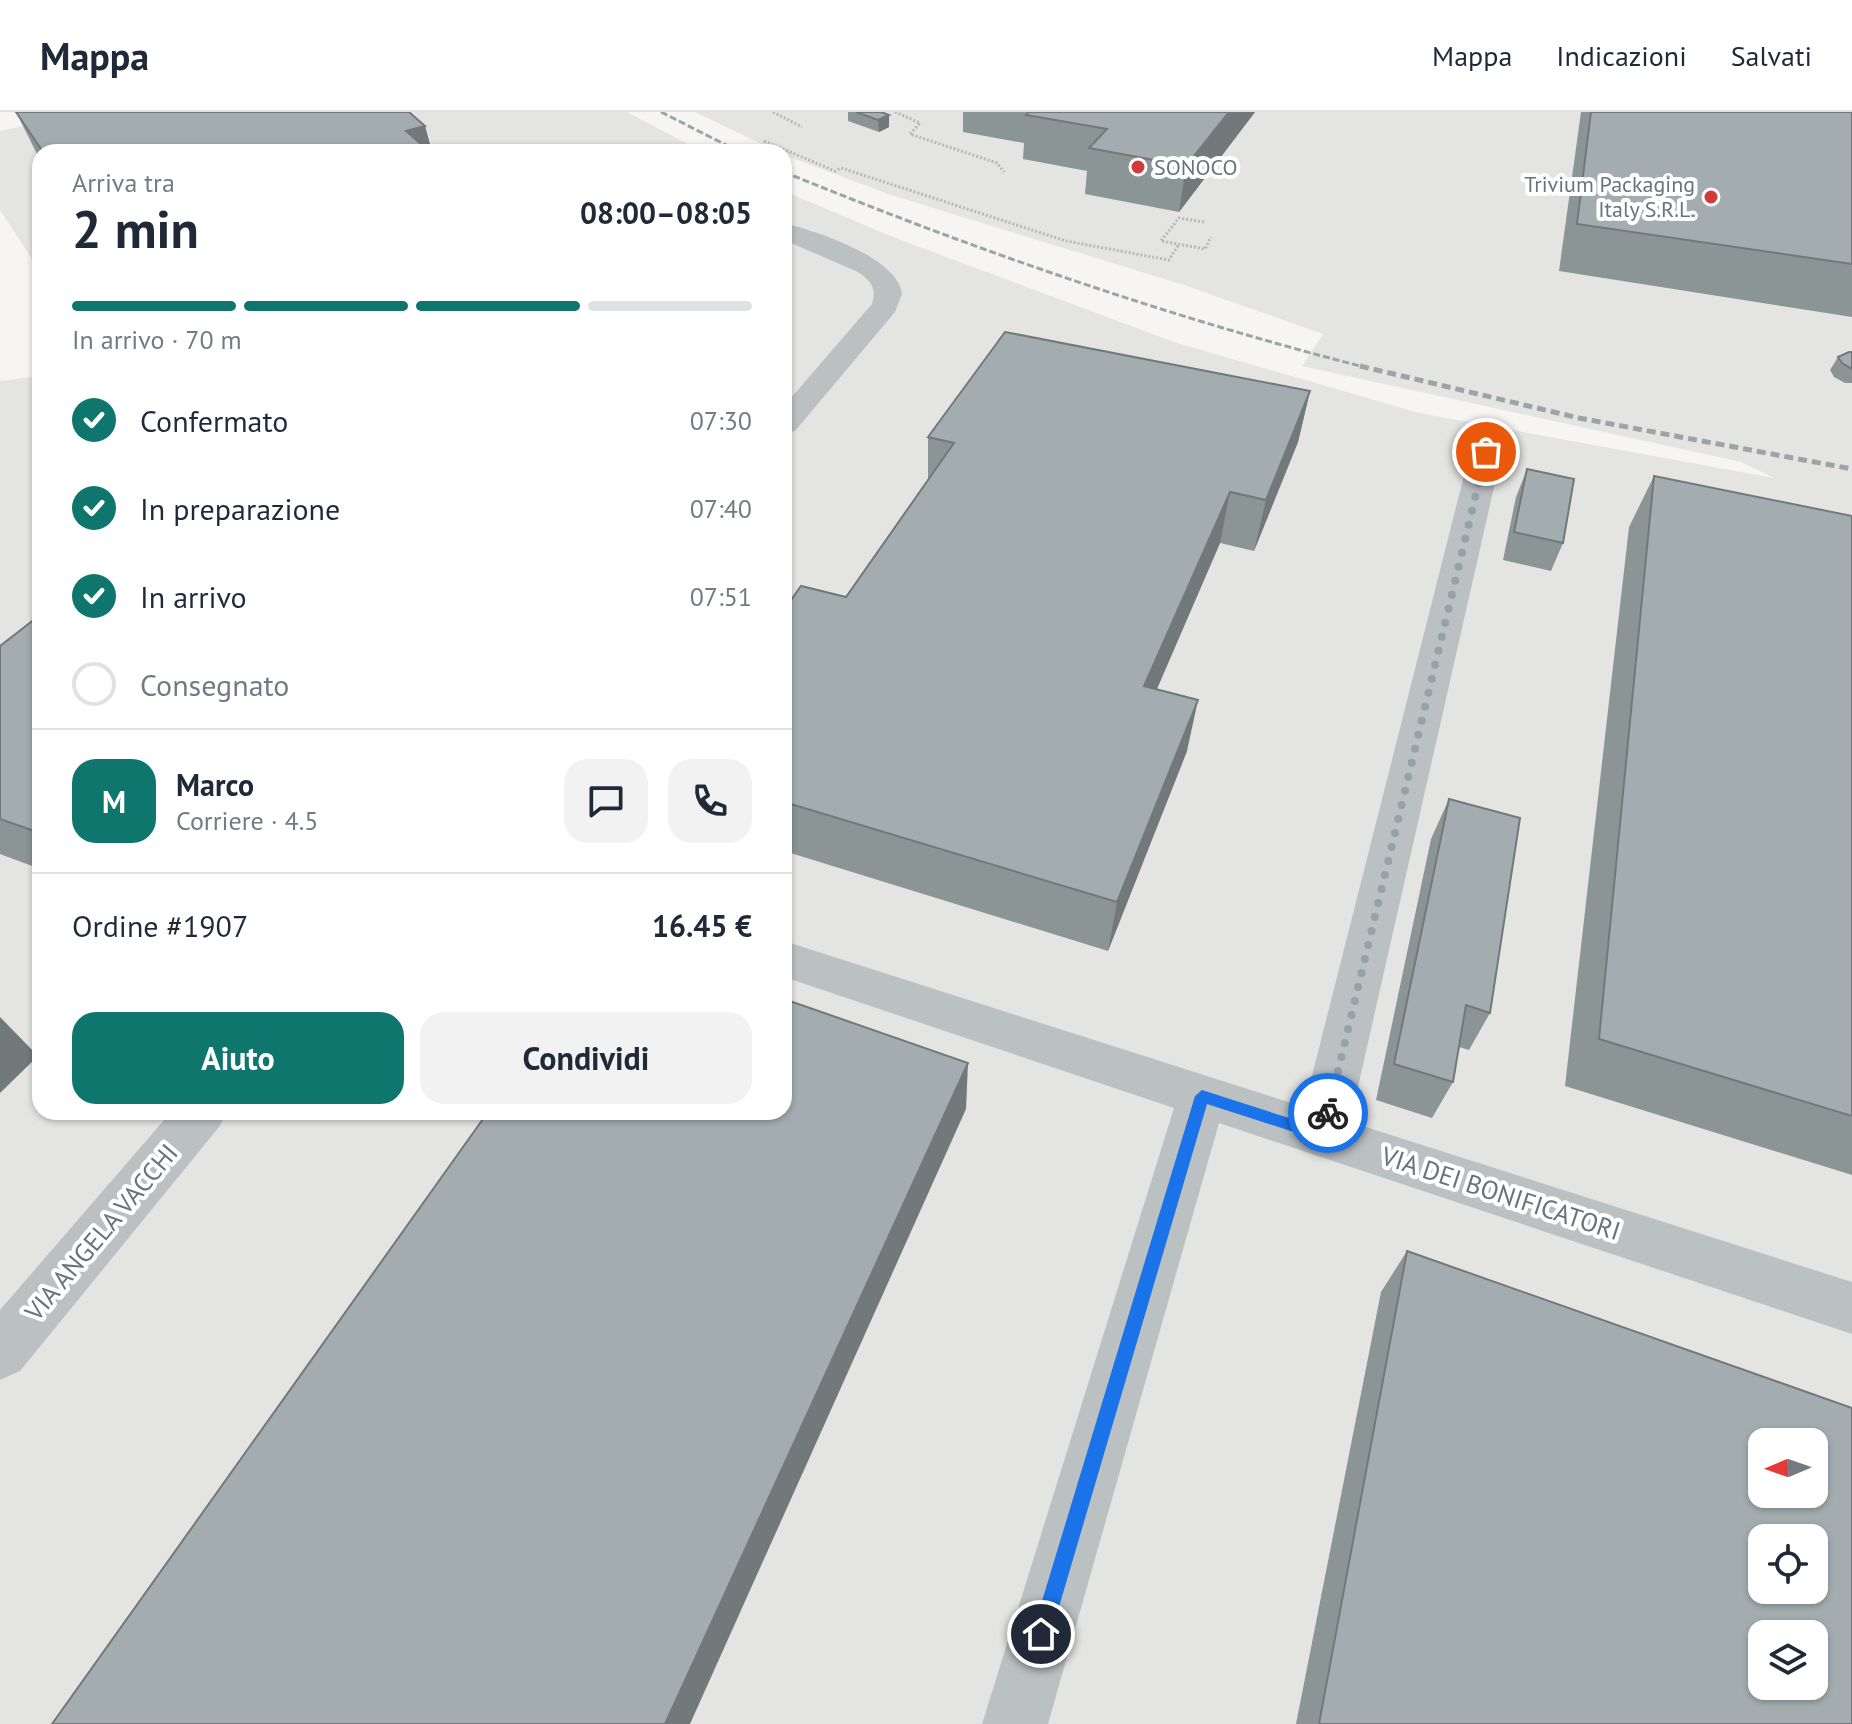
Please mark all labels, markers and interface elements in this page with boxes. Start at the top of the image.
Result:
text: Mappa [40,31,149,80]
text: Mappa [1432,37,1512,74]
text: Indicazioni [1556,37,1687,74]
text: Salvati [1731,37,1812,74]
place label: SONOCO [1154,153,1238,181]
marker: SONOCO [1129,158,1147,176]
text: Arriva tra [72,166,175,199]
place label: Trivium Packaging Italy S.R.L. [1524,170,1695,223]
marker: Trivium Packaging Italy S.R.L. [1702,188,1720,206]
text: 08:00–08:05 [580,193,752,232]
text: 2 min [72,195,199,262]
text: In arrivo · 70 m [72,323,242,356]
icon: check [72,398,116,442]
text: Confermato [140,401,288,440]
text: 07:30 [690,404,752,437]
pin [1452,418,1520,486]
icon: bag [1464,430,1508,474]
icon: check [72,486,116,530]
text: In preparazione [140,489,340,528]
text: 07:40 [690,492,752,525]
icon: check [72,574,116,618]
text: In arrivo [140,577,247,616]
text: 07:51 [690,580,752,613]
text: Consegnato [140,665,289,704]
button: chat [564,759,648,843]
button: phone [668,759,752,843]
text: Marco [176,765,254,804]
text: M [102,782,126,821]
text: Corriere · 4.5 [176,804,319,837]
text: Ordine #1907 [72,906,248,945]
text: 16.45 € [652,906,752,945]
button: Aiuto [72,1012,404,1104]
button: Condividi [420,1012,752,1104]
courier [1288,1073,1368,1153]
icon: bike [1306,1091,1350,1135]
street label: VIA ANGELA VACCHI [17,1137,185,1328]
street label: VIA DEI BONIFICATORI [1376,1138,1625,1247]
north arrow [1748,1428,1828,1508]
map controls [1748,1428,1828,1700]
button: locate [1748,1524,1828,1604]
pin [1007,1600,1075,1668]
icon: home [1019,1612,1063,1656]
button: layers [1748,1620,1828,1700]

